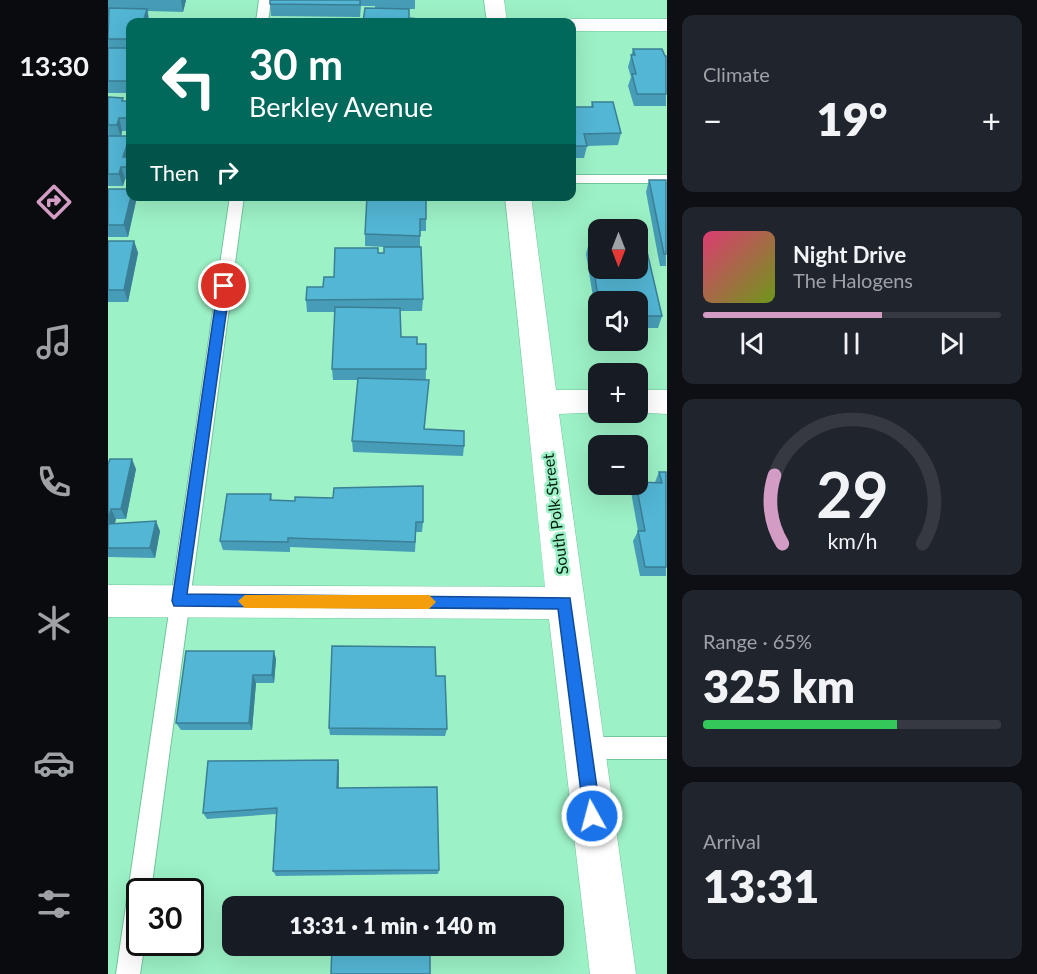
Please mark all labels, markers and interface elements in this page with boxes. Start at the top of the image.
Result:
text: 30 m [249,39,343,89]
icon: left [150,42,228,120]
text: 13:30 [19,49,89,82]
text: Climate [703,62,770,86]
text: Berkley Avenue [249,90,433,123]
text: 19° [817,92,887,146]
text: − [703,100,722,140]
text: + [982,100,1001,140]
icon: right [211,156,244,189]
text: Then [150,159,199,186]
icon: directions [33,181,75,223]
north arrow [588,219,648,279]
map controls [588,219,648,495]
text: Night Drive [793,241,906,268]
pin [198,260,249,311]
text: The Halogens [793,268,913,292]
icon: arrive [207,269,240,302]
button: sound [588,291,648,351]
icon: music [33,321,75,363]
icon: previous [736,327,769,360]
icon: pause [835,327,868,360]
icon: next [935,327,968,360]
button: + [588,363,648,423]
button: − [588,435,648,495]
street label: South Polk Street [538,452,571,576]
text: 29 [816,456,888,531]
icon: phone [33,461,75,503]
text: km/h [827,528,877,554]
icon: climate [33,602,75,644]
text: Range · 65% [703,629,812,653]
text: 325 km [703,659,855,713]
icon: car [33,742,75,784]
position arrow [560,784,624,848]
text: Arrival [703,829,761,853]
text: 13:31 [703,859,819,913]
speed limit sign: 30 [126,878,204,956]
icon: filters [33,883,75,925]
text: 13:31 · 1 min · 140 m [290,912,496,939]

